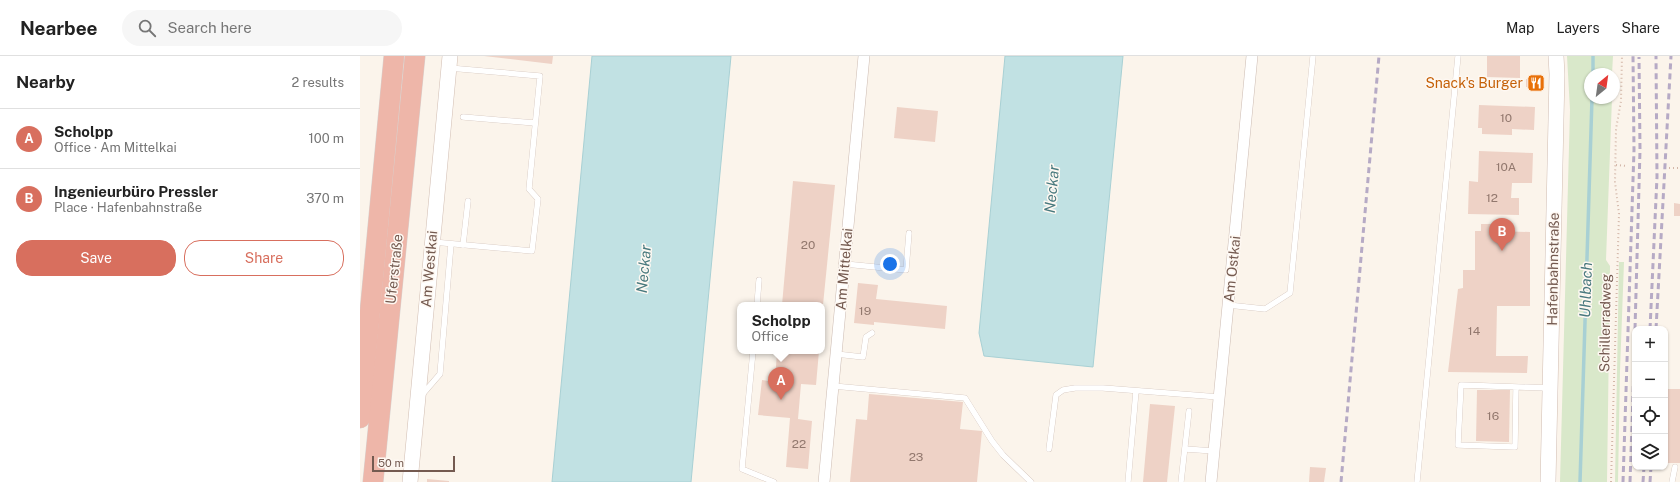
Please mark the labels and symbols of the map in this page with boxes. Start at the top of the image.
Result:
north arrow [1584,68,1620,104]
restaurant icon: Snack's Burger [1526,73,1546,93]
place label: Snack's Burger [1425,75,1523,91]
house number: 10 [1500,111,1512,125]
house number: 10A [1496,160,1517,174]
water label: Neckar [1041,164,1062,214]
house number: 12 [1486,191,1498,205]
street label: Hafenbahnstraße [1544,212,1562,326]
pin: B [1489,218,1515,251]
street label: Am Mittelkai [832,227,856,311]
street label: Am Westkai [418,230,440,308]
street label: Uferstraße [382,233,406,305]
street label: Am Ostkai [1221,235,1243,303]
house number: 20 [801,238,815,252]
water label: Neckar [633,244,654,294]
your location [880,254,900,274]
water label: Uhlbach [1576,262,1595,318]
street label: Schillerradweg [1596,273,1614,372]
house number: 19 [859,304,871,318]
house number: 14 [1468,324,1481,338]
pin: A [768,367,794,400]
house number: 16 [1487,409,1499,423]
house number: 22 [792,437,806,451]
house number: 23 [909,450,923,464]
scale bar [372,454,455,473]

